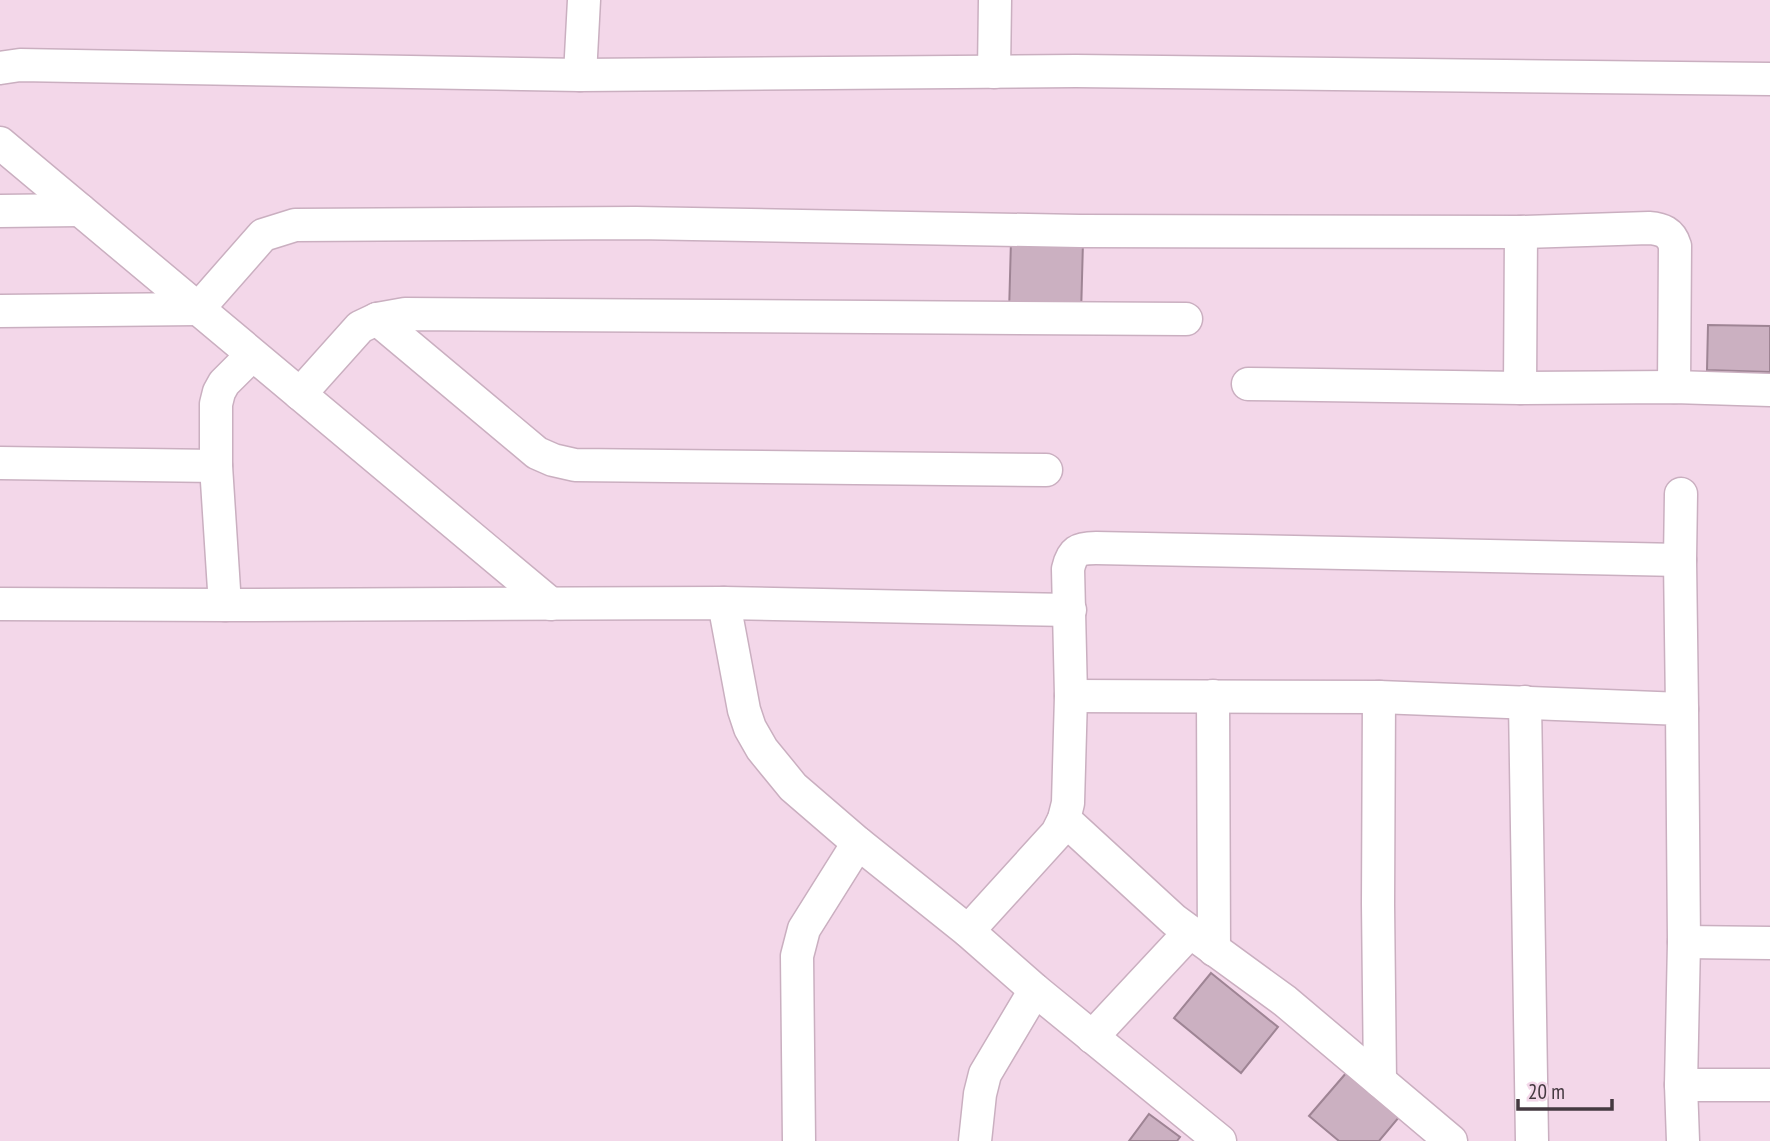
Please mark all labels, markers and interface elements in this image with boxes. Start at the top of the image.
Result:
scale bar [1518,1068,1612,1112]
text: 20 m [1528,1078,1565,1105]

